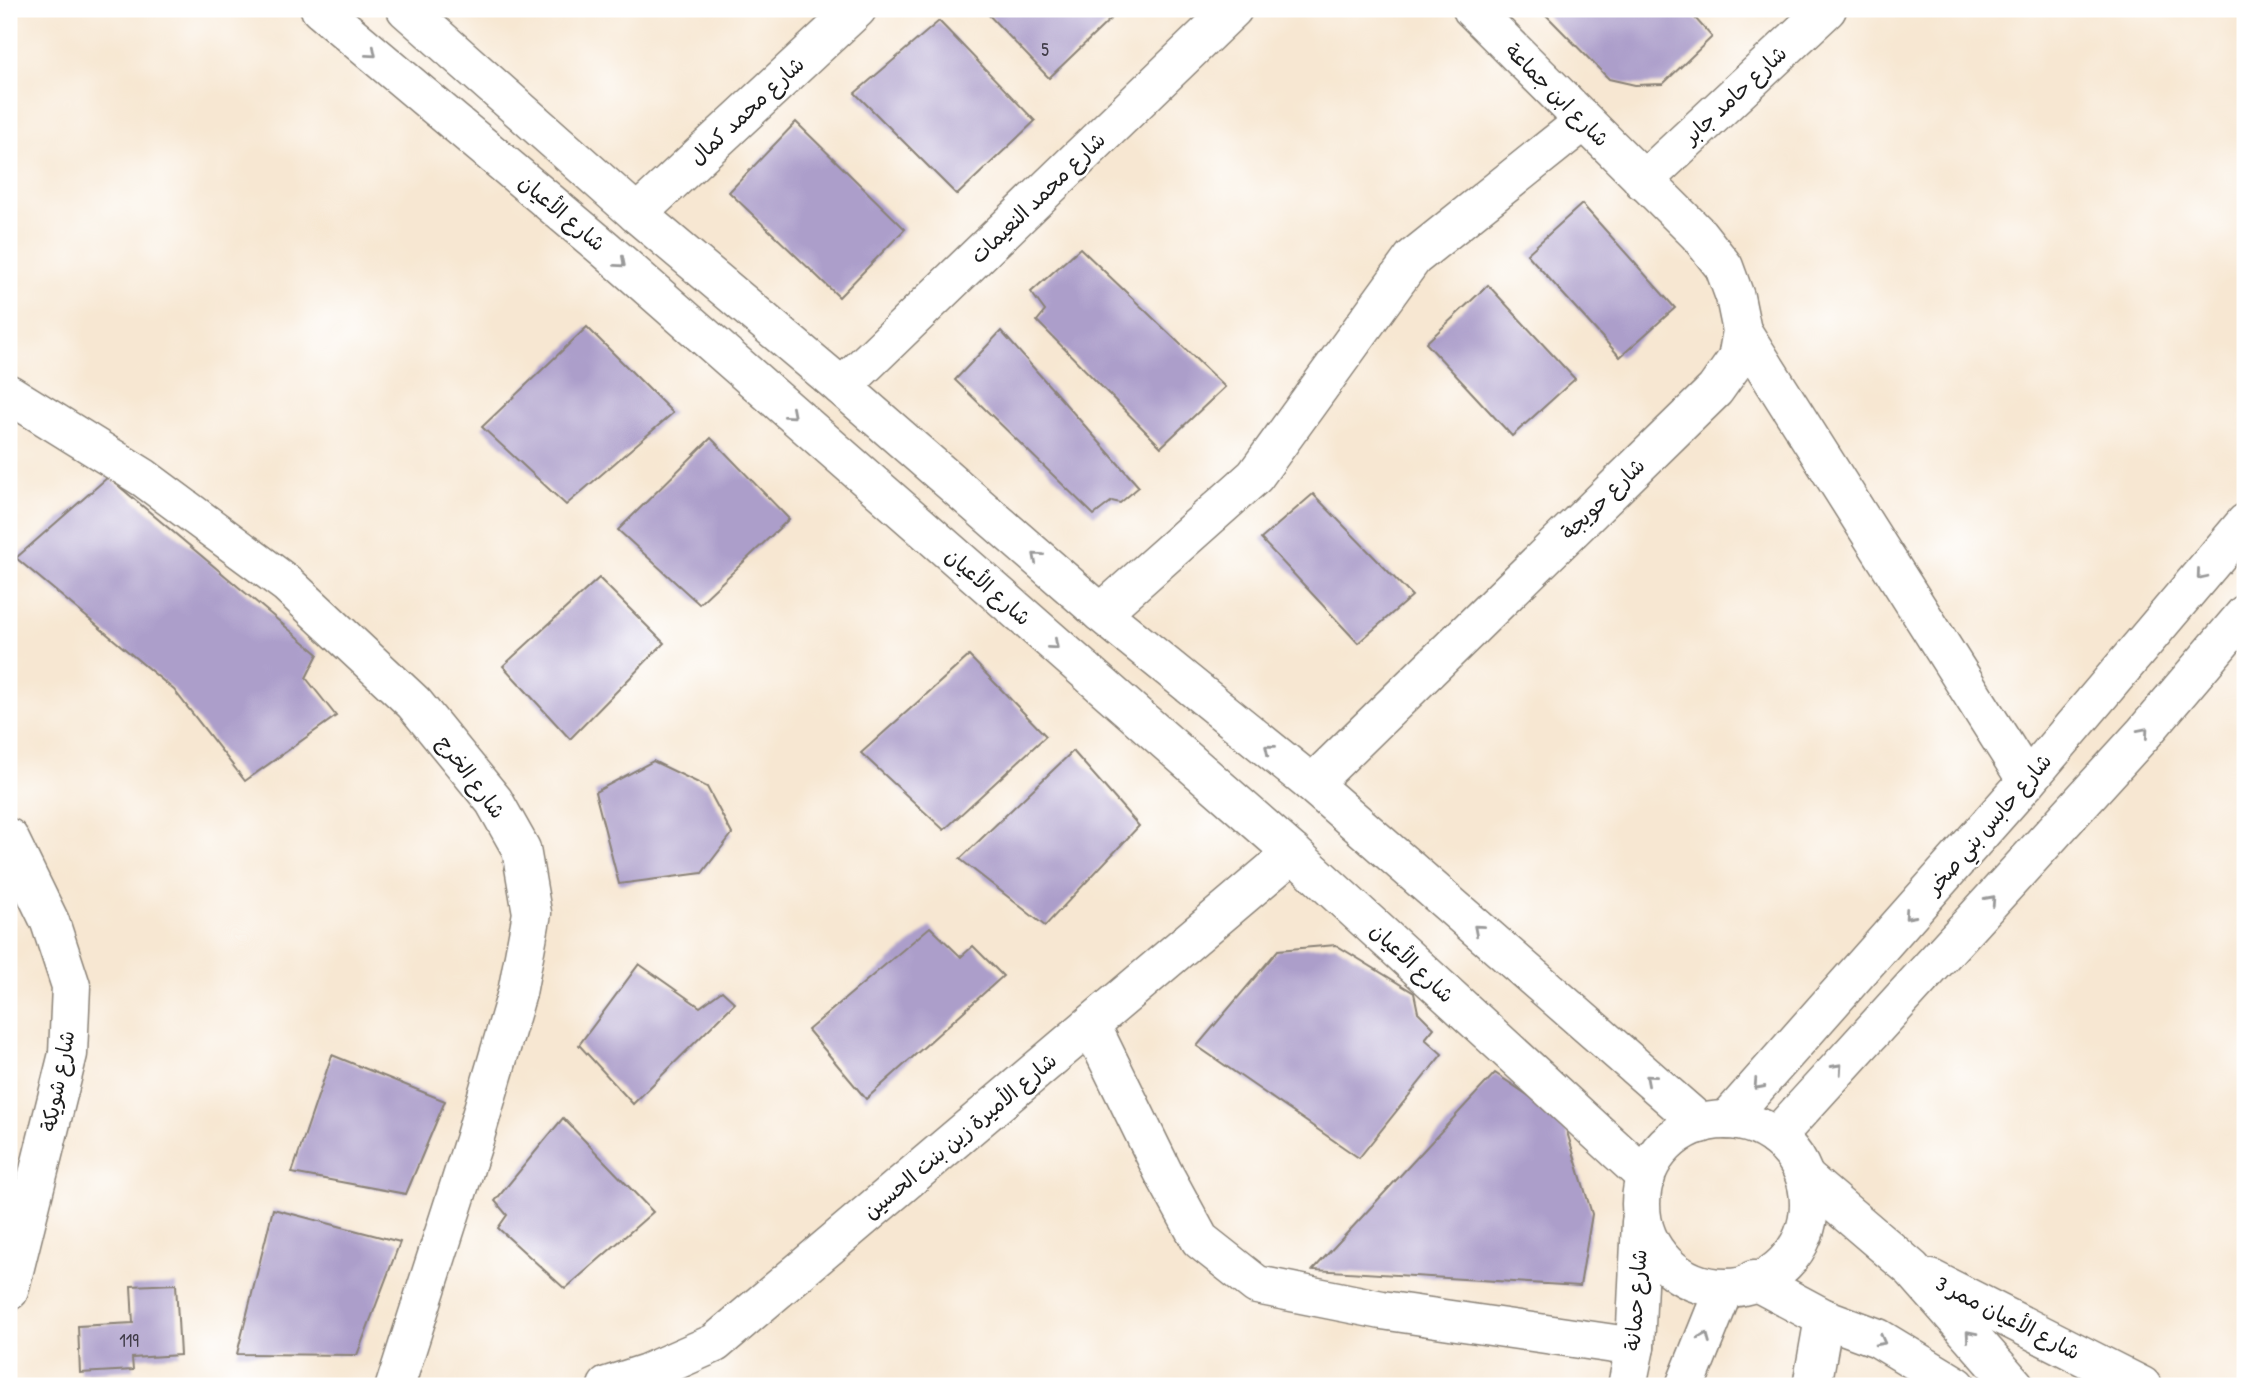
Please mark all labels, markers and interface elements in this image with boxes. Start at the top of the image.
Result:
street label: شارع ابن جماعة [1498,36,1616,154]
house number: 5 [1041,37,1049,62]
street label: شارع حامد جابر [1675,39,1794,152]
one-way arrow [364,45,377,57]
street label: شارع محمد كمال [683,50,811,172]
street label: شارع محمد النعيمات [964,125,1112,271]
street label: شارع الأعيان [512,168,612,258]
one-way arrow [613,255,626,267]
one-way arrow [783,406,796,418]
street label: شارع حويجة [1554,451,1652,547]
street label: شارع الأعيان [938,541,1038,633]
one-way arrow [1032,553,1045,565]
one-way arrow [2197,567,2209,580]
one-way arrow [1046,637,1059,649]
one-way arrow [2136,727,2148,740]
street label: شارع الخرج [430,729,512,825]
one-way arrow [1264,744,1276,757]
street label: شارع حابس بني صخر [1918,747,2062,905]
one-way arrow [1983,895,1996,908]
one-way arrow [1905,907,1917,920]
street label: شارع الأعيان [1363,916,1461,1010]
one-way arrow [1474,925,1487,937]
street label: شارع شويكة [34,1028,82,1134]
street label: شارع الأميرة زين بنت الحسين [857,1046,1063,1226]
one-way arrow [1830,1063,1842,1076]
one-way arrow [1645,1075,1658,1087]
one-way arrow [1754,1077,1766,1090]
street label: شارع حمانة [1617,1248,1655,1352]
street label: شارع الأعيان ممر 3 [1931,1269,2085,1367]
house number: 119 [119,1328,139,1353]
one-way arrow [1966,1330,1978,1343]
one-way arrow [1696,1332,1710,1344]
one-way arrow [1874,1333,1886,1346]

